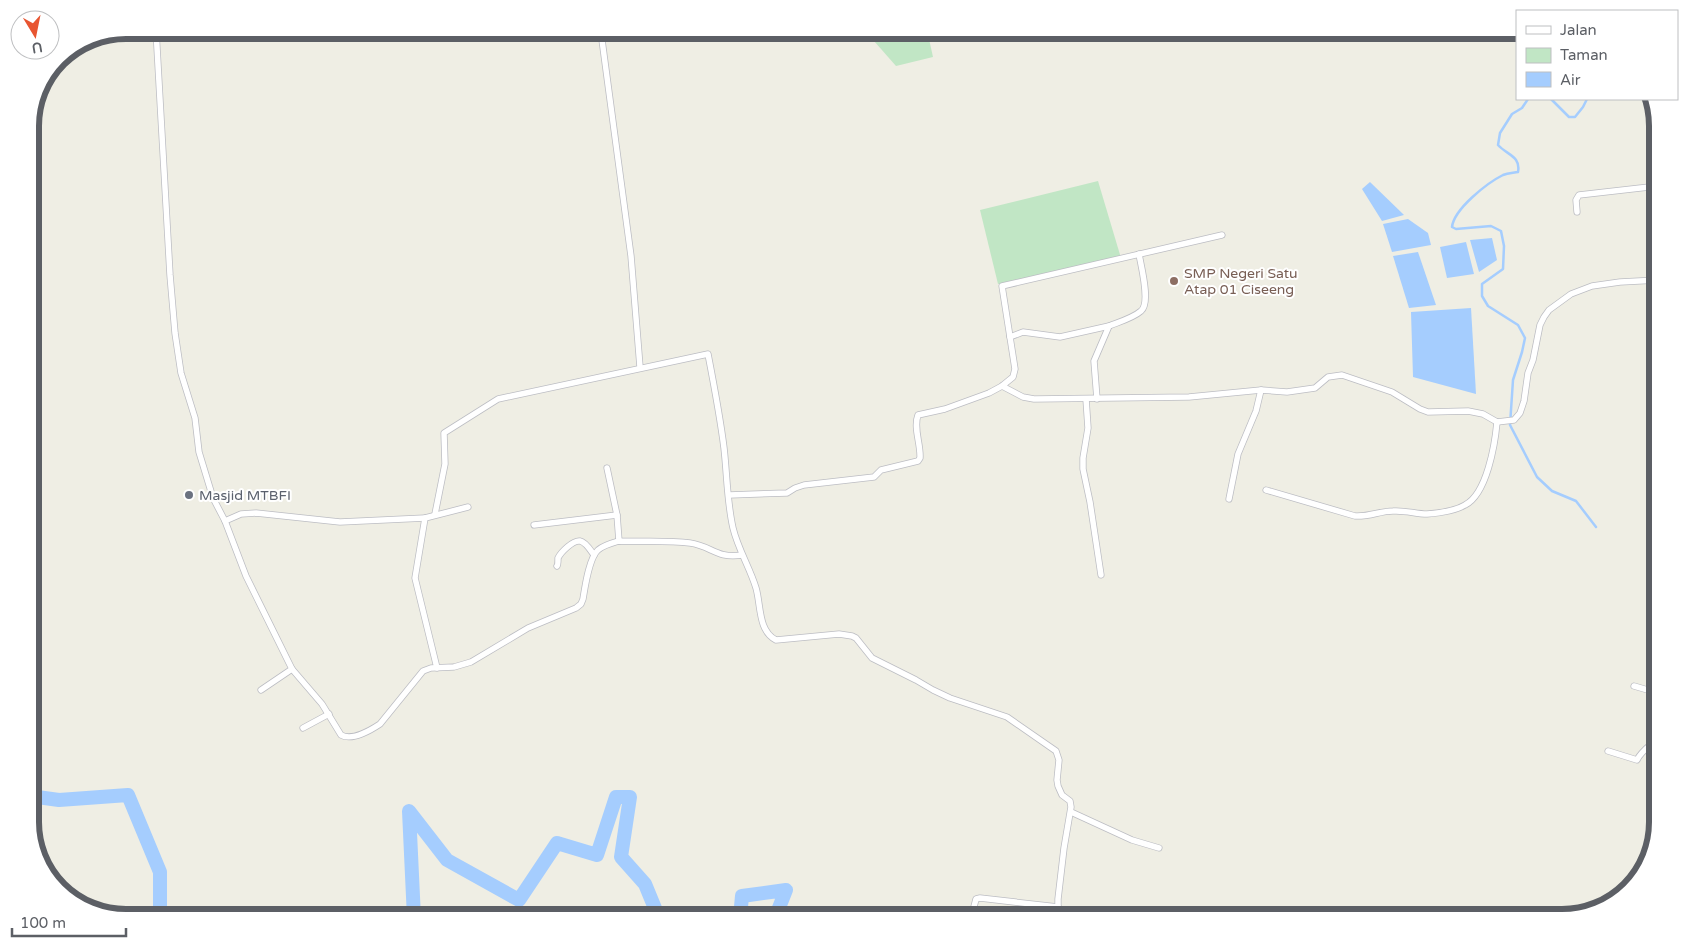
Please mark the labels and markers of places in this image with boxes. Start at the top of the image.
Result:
place label: SMP Negeri Satu Atap 01 Ciseeng [1184,265,1298,298]
marker: SMP Negeri Satu Atap 01 Ciseeng [1168,275,1180,287]
place label: Masjid MTBFI [199,487,291,504]
marker: Masjid MTBFI [183,489,195,501]

